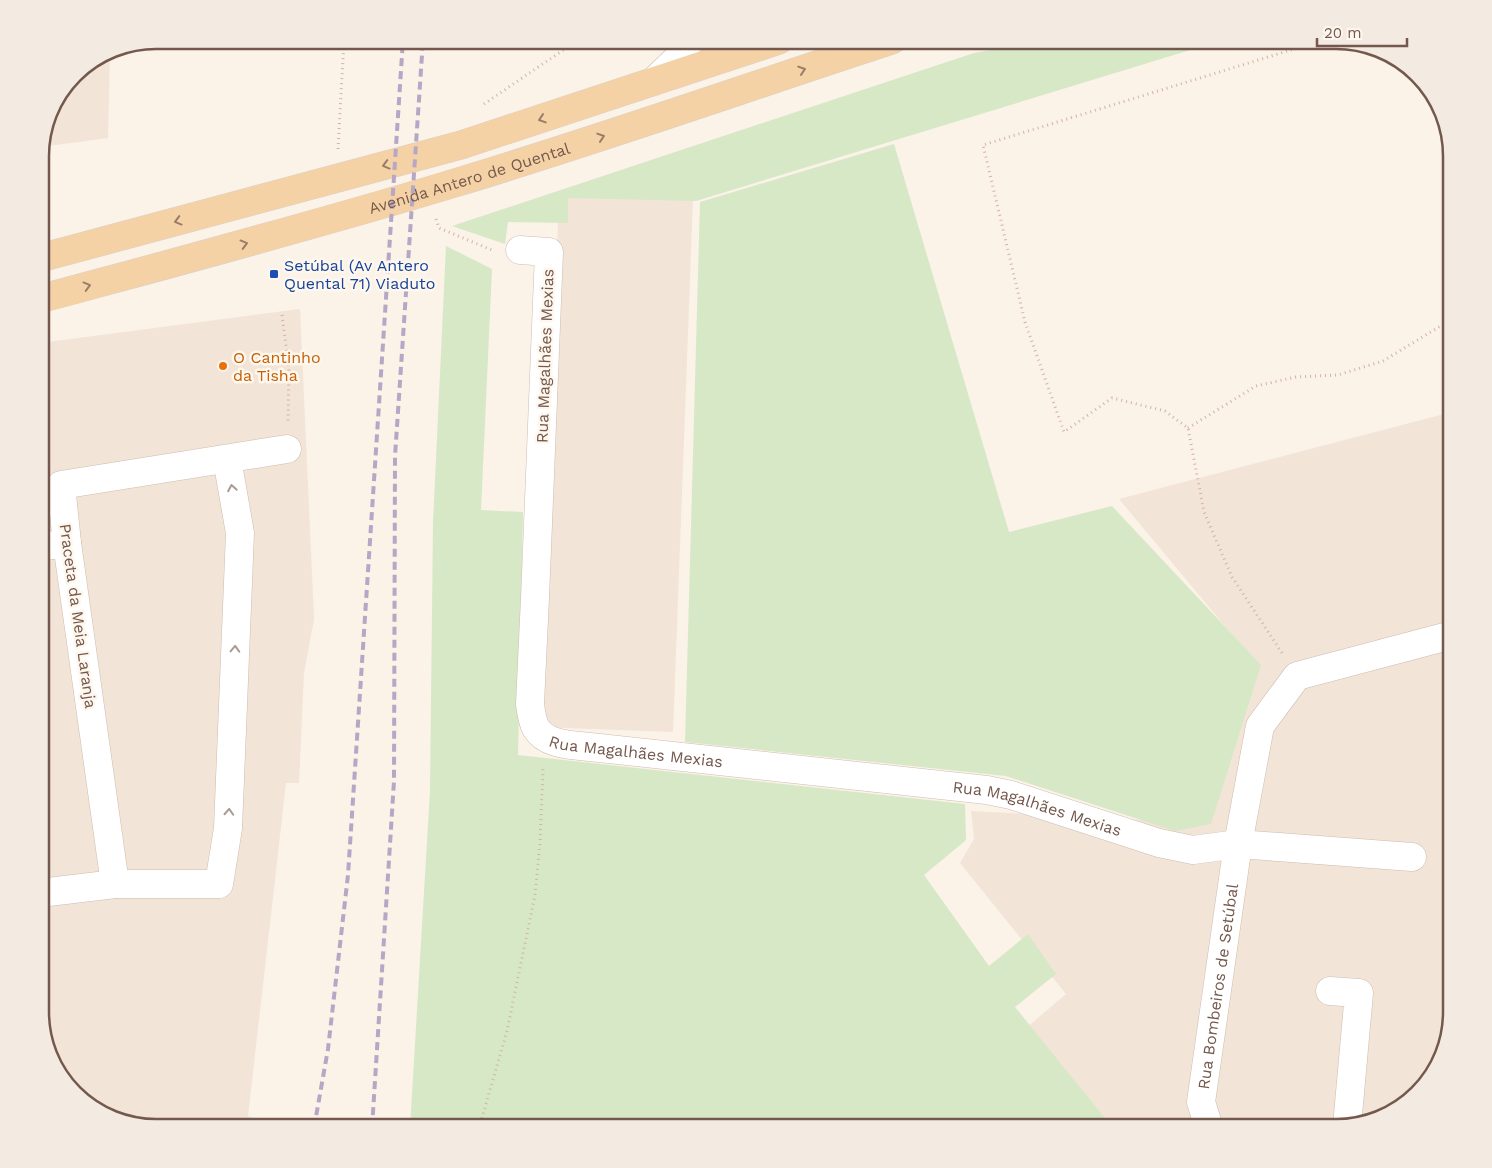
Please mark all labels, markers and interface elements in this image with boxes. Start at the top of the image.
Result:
scale bar [1317,15,1407,47]
text: 20 m [1324,24,1362,42]
one-way arrow [798,65,806,75]
one-way arrow [538,113,546,123]
one-way arrow [596,133,605,143]
street label: Avenida Antero de Quental [366,138,572,217]
one-way arrow [383,160,391,170]
one-way arrow [174,215,183,226]
one-way arrow [240,239,249,250]
place label: Setúbal (Av Antero Quental 71) Viaduto [284,256,435,293]
marker: Setúbal (Av Antero Quental 71) Viaduto [268,268,280,280]
street label: Rua Magalhães Mexias [532,269,558,443]
one-way arrow [83,282,91,292]
place label: O Cantinho da Tisha [233,348,321,385]
marker: O Cantinho da Tisha [217,360,229,372]
one-way arrow [228,483,238,492]
street label: Praceta da Meia Laranja [56,522,100,710]
one-way arrow [230,645,241,653]
street label: Rua Magalhães Mexias [547,731,724,771]
street label: Rua Magalhães Mexias [952,777,1124,840]
one-way arrow [223,807,234,815]
street label: Rua Bombeiros de Setúbal [1193,882,1242,1091]

